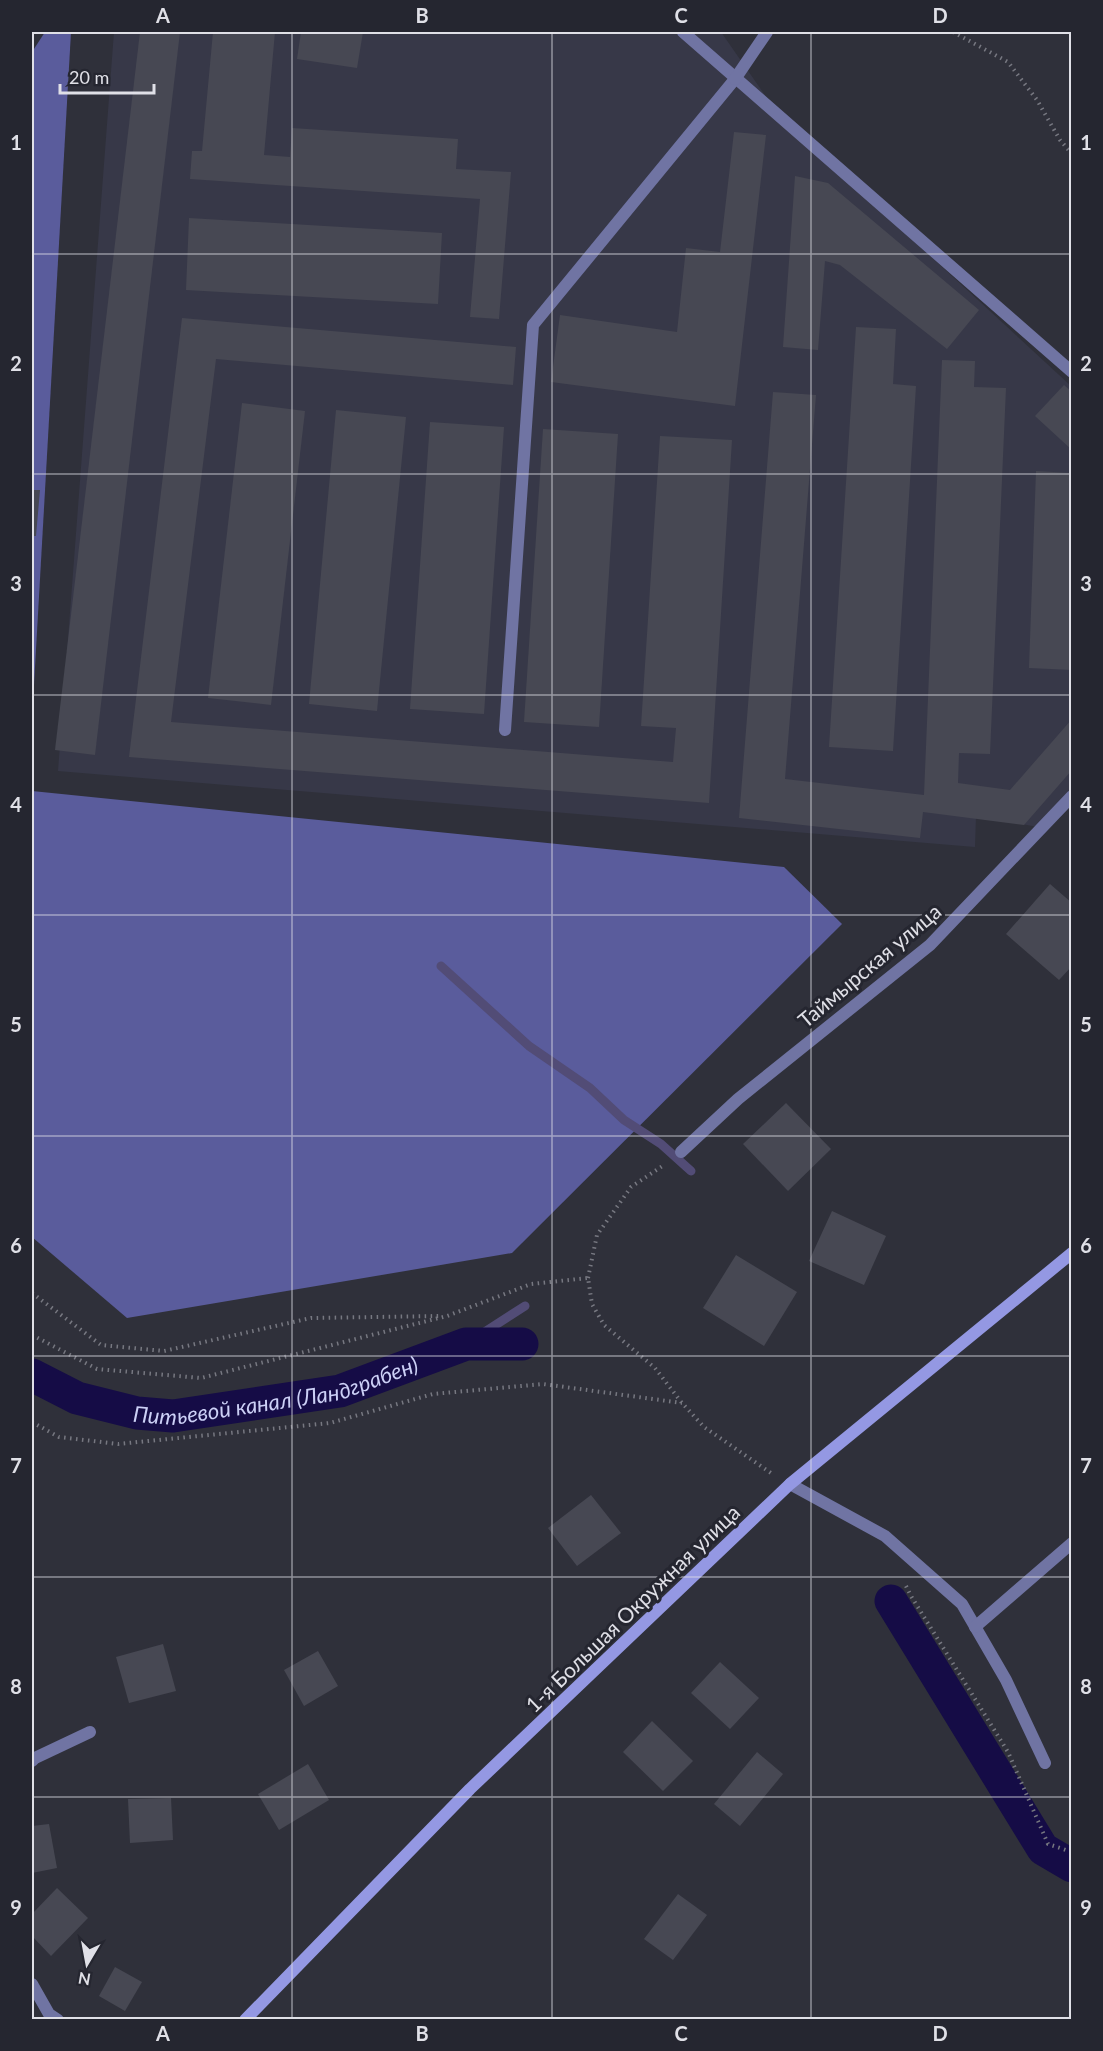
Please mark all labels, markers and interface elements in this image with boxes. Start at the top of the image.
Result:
text: A [155,3,170,27]
text: B [415,3,429,27]
text: C [674,3,688,27]
text: D [932,3,948,27]
scale bar [60,57,154,95]
text: 20 m [69,66,109,88]
text: 1 [10,130,22,154]
text: 1 [1080,130,1092,154]
text: 2 [10,351,22,375]
text: 2 [1080,351,1092,375]
text: 3 [10,571,22,595]
text: 3 [1080,571,1092,595]
text: 4 [10,792,22,816]
text: 4 [1080,792,1092,816]
street label: Таймырская улица [793,898,945,1032]
text: 5 [10,1012,22,1036]
text: 5 [1080,1012,1092,1036]
text: 6 [10,1233,22,1257]
text: 6 [1080,1233,1092,1257]
water label: Питьевой канал (Ландграбен) [132,1350,422,1430]
text: 7 [10,1453,22,1477]
text: 7 [1080,1453,1092,1477]
street label: 1-я Большая Окружная улица [520,1499,744,1717]
text: 8 [10,1674,22,1698]
text: 8 [1080,1674,1092,1698]
text: 9 [10,1895,22,1919]
text: 9 [1080,1895,1092,1919]
north arrow [57,1934,117,1994]
text: N [77,1969,92,1990]
text: A [155,2021,170,2045]
text: B [415,2021,429,2045]
text: C [674,2021,688,2045]
text: D [932,2021,948,2045]

